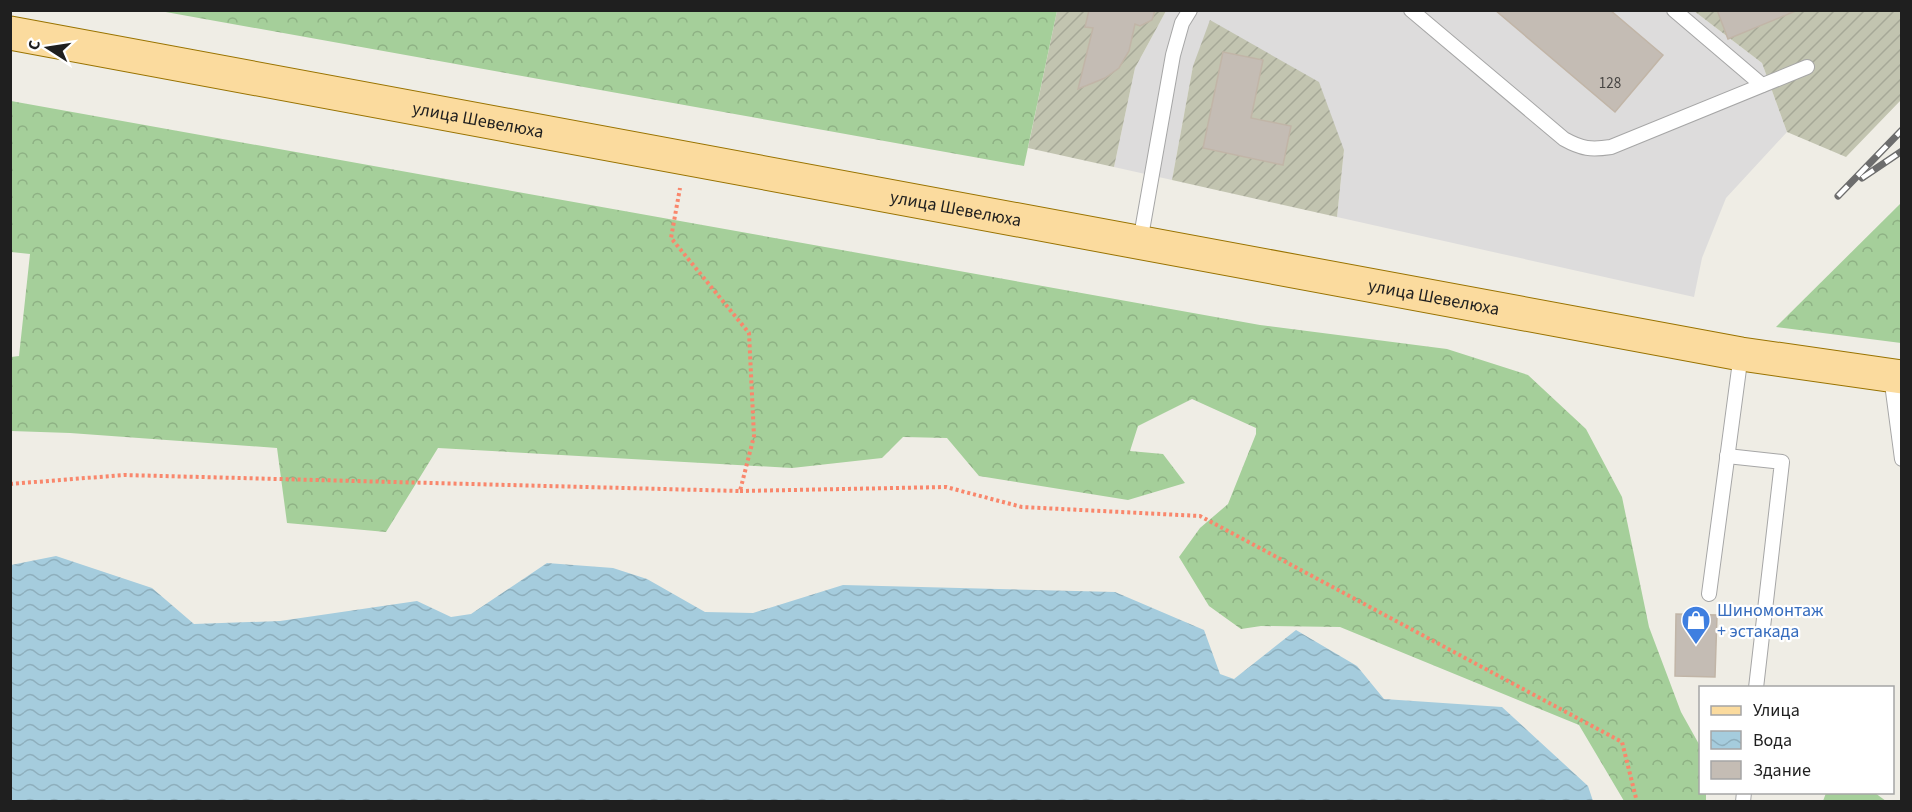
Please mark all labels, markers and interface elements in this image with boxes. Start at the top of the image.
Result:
north arrow [18,18,78,78]
text: С [23,38,46,52]
house number: 128 [1599,73,1621,94]
street label: улица Шевелюха [410,95,546,144]
street label: улица Шевелюха [888,184,1024,233]
street label: улица Шевелюха [1366,273,1501,321]
place label: Шиномонтаж + эстакада [1717,598,1824,644]
shop icon: Шиномонтаж + эстакада [1680,604,1712,646]
legend [1699,686,1894,794]
text: Улица [1753,698,1800,723]
text: Вода [1753,728,1792,753]
text: Здание [1753,758,1811,783]

